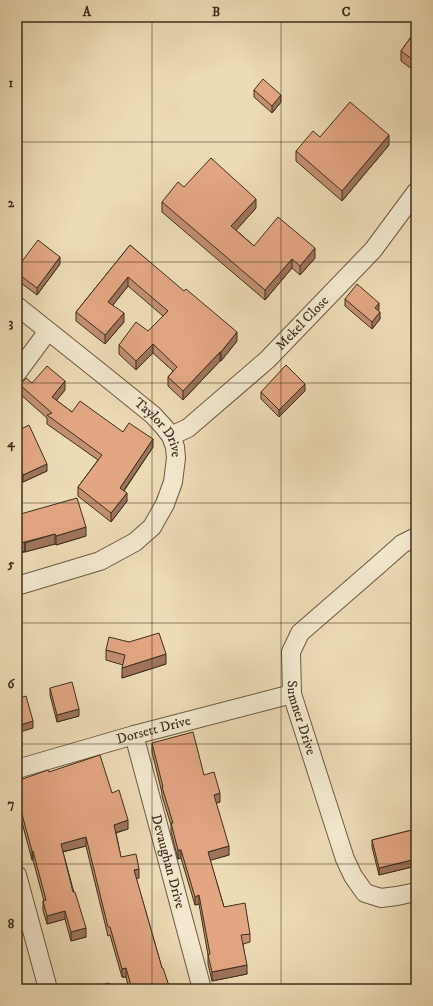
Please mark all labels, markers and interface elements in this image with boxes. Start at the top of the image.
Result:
text: A [82,4,92,20]
text: B [212,4,220,20]
text: C [342,4,351,20]
text: 1 [9,75,14,91]
text: 2 [8,195,15,211]
street label: Mekel Close [272,292,333,354]
text: 3 [9,315,14,331]
street label: Taylor Drive [130,394,185,458]
text: 4 [6,435,15,452]
text: 5 [7,556,15,572]
text: 6 [8,676,16,692]
street label: Sumner Drive [283,680,320,757]
street label: Dorsett Drive [114,712,193,749]
text: 7 [8,796,15,812]
street label: Devaughan Drive [147,812,189,911]
text: 8 [8,916,15,932]

